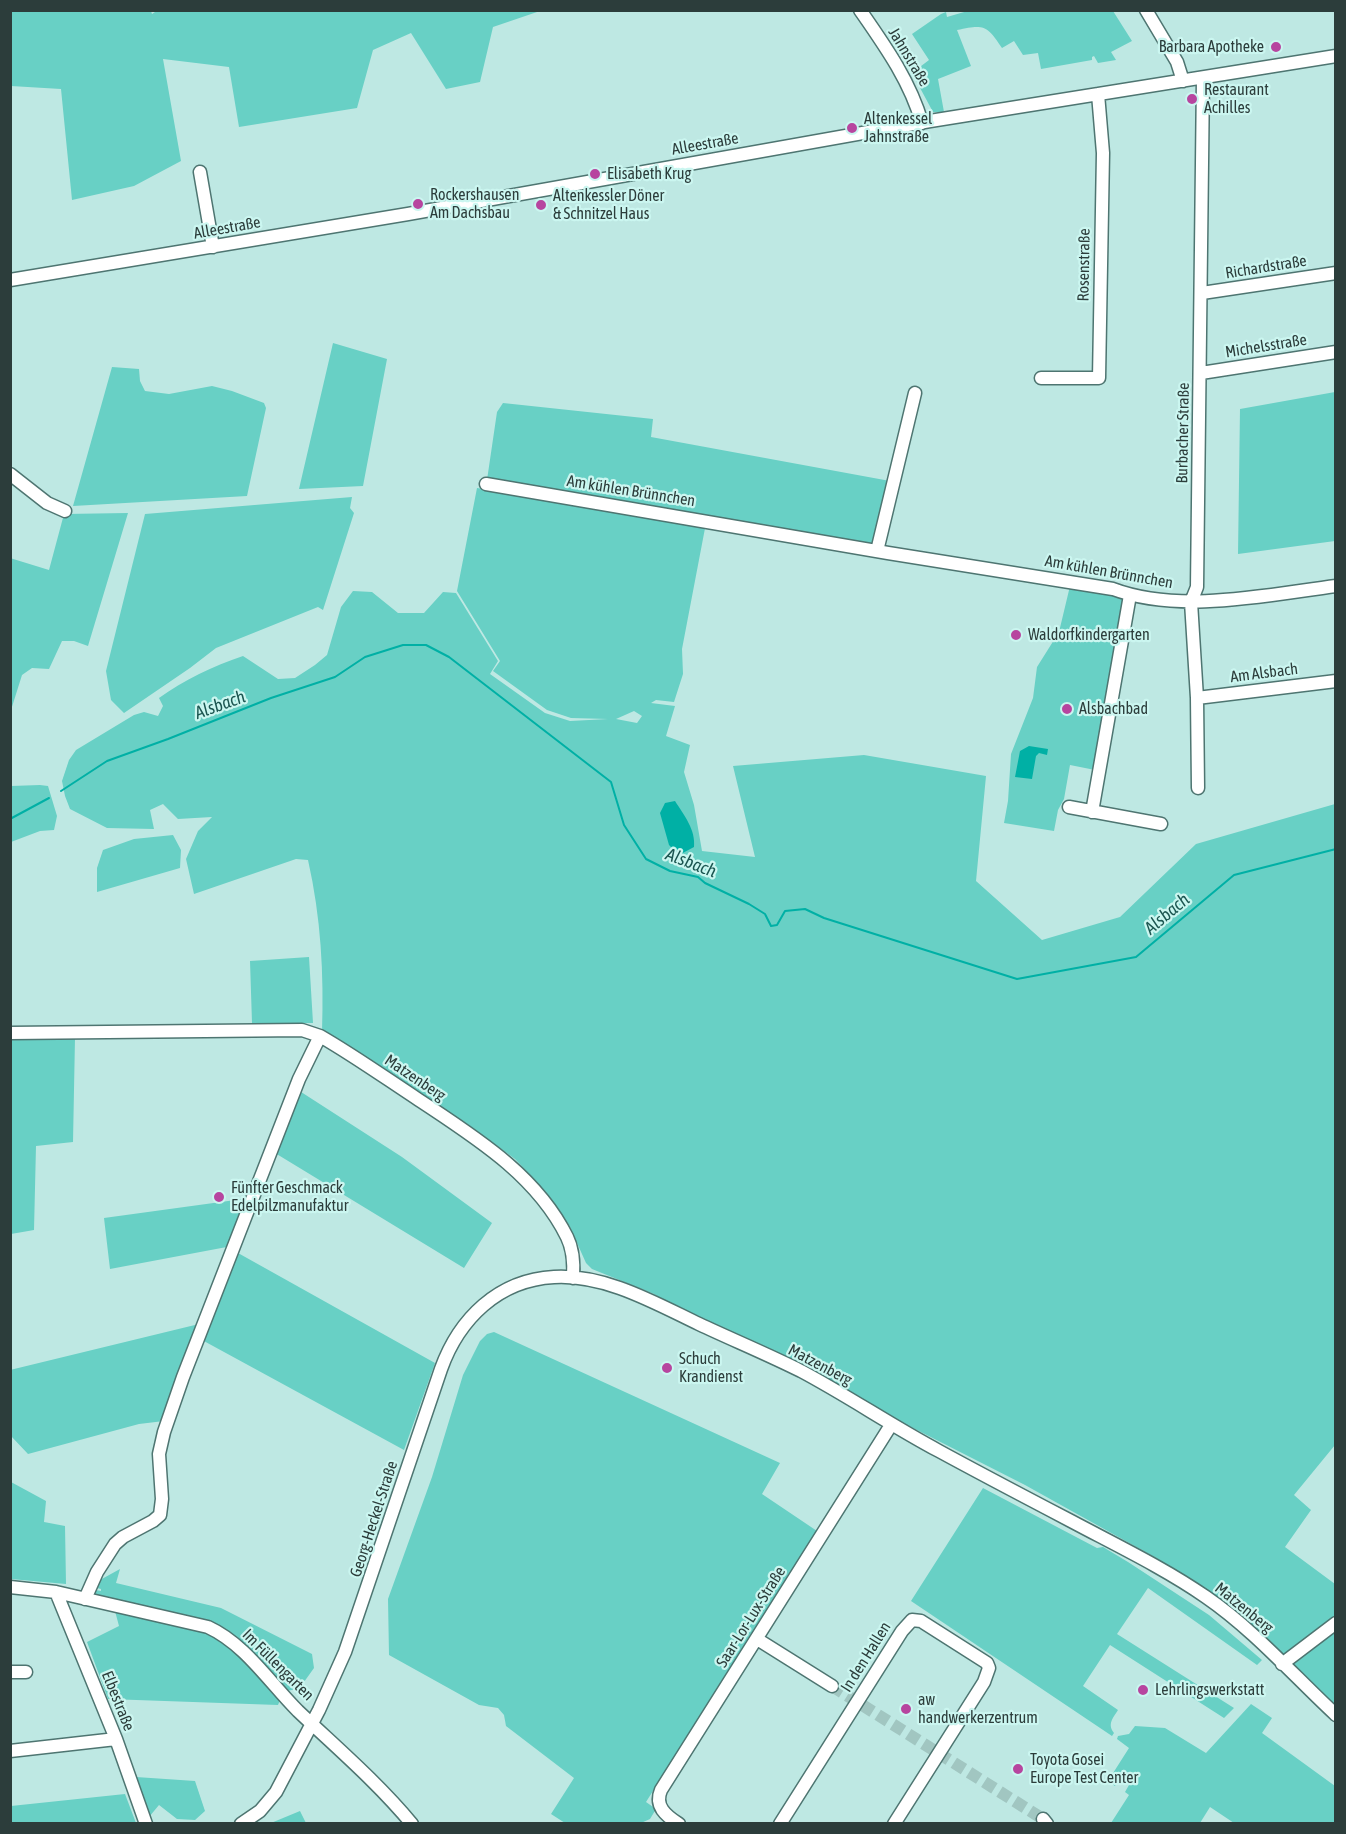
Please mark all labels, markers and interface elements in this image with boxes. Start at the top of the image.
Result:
street label: Jahnstraße [884,24,934,90]
place label: Barbara Apotheke [1159,37,1264,57]
marker: Barbara Apotheke [1269,40,1283,54]
place label: Restaurant Achilles [1204,80,1269,118]
marker: Restaurant Achilles [1185,92,1199,106]
place label: Altenkessel Jahnstraße [864,109,932,147]
marker: Altenkessel Jahnstraße [845,121,859,135]
street label: Alleestraße [670,129,740,159]
place label: Elisabeth Krug [607,164,691,184]
marker: Elisabeth Krug [588,167,602,181]
place label: Rockershausen Am Dachsbau [430,185,519,223]
place label: Altenkessler Döner & Schnitzel Haus [553,186,664,224]
marker: Rockershausen Am Dachsbau [411,197,425,211]
marker: Altenkessler Döner & Schnitzel Haus [534,198,548,212]
street label: Alleestraße [192,213,262,243]
street label: Rosenstraße [1074,228,1094,302]
street label: Richardstraße [1224,251,1308,283]
street label: Michelsstraße [1224,330,1308,362]
street label: Burbacher Straße [1173,382,1193,484]
street label: Am kühlen Brünnchen [565,471,697,511]
street label: Am kühlen Brünnchen [1044,551,1174,593]
place label: Waldorfkindergarten [1028,625,1150,645]
marker: Waldorfkindergarten [1009,628,1023,642]
street label: Am Alsbach [1229,659,1299,687]
water label: Alsbach [192,686,248,724]
place label: Alsbachbad [1079,699,1148,719]
marker: Alsbachbad [1060,702,1074,716]
water label: Alsbach [663,844,719,882]
water label: Alsbach [1140,889,1194,939]
street label: Matzenberg [381,1051,449,1105]
place label: Fünfter Geschmack Edelpilzmanufaktur [231,1178,349,1216]
marker: Fünfter Geschmack Edelpilzmanufaktur [212,1190,226,1204]
street label: Matzenberg [785,1340,855,1390]
place label: Schuch Krandienst [679,1349,743,1387]
marker: Schuch Krandienst [660,1361,674,1375]
street label: Georg-Heckel-Straße [346,1459,402,1579]
street label: Saar-Lor-Lux-Straße [712,1563,790,1671]
street label: Matzenberg [1211,1579,1277,1637]
street label: In den Hallen [837,1618,895,1696]
street label: Im Füllengarten [238,1625,318,1705]
street label: Elbestraße [97,1668,139,1734]
place label: Lehrlingswerkstatt [1155,1680,1264,1700]
marker: Lehrlingswerkstatt [1136,1683,1150,1697]
place label: aw handwerkerzentrum [918,1690,1038,1728]
marker: aw handwerkerzentrum [899,1702,913,1716]
place label: Toyota Gosei Europe Test Center [1030,1750,1138,1788]
marker: Toyota Gosei Europe Test Center [1011,1762,1025,1776]

